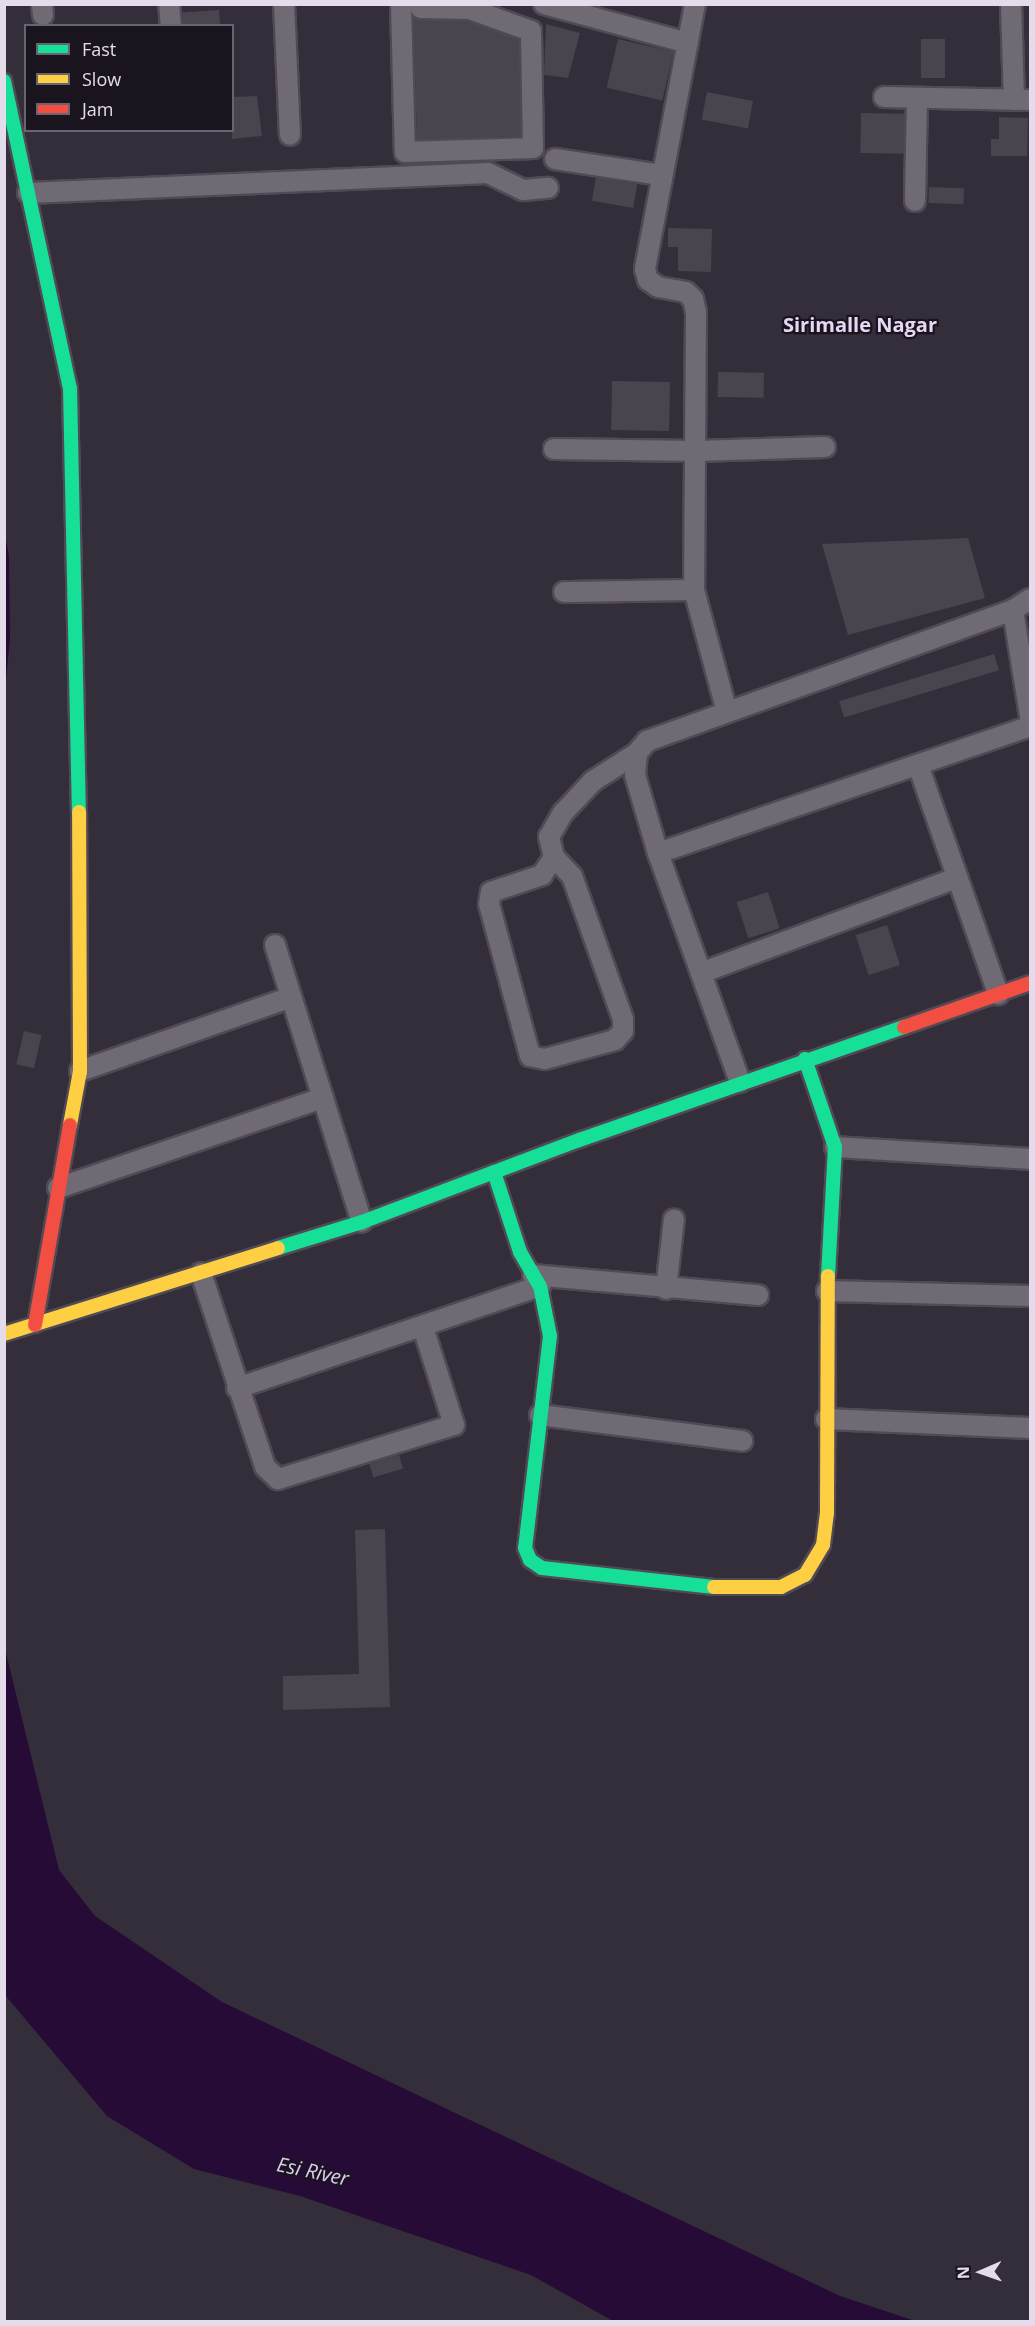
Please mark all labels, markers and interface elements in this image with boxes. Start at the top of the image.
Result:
legend [24,24,234,132]
text: Fast [82,37,116,61]
text: Slow [82,67,121,91]
text: Jam [82,97,114,121]
district label: Sirimalle Nagar [783,312,937,336]
water label: Esi River [275,2152,351,2190]
north arrow [951,2242,1011,2302]
text: N [952,2266,974,2280]

